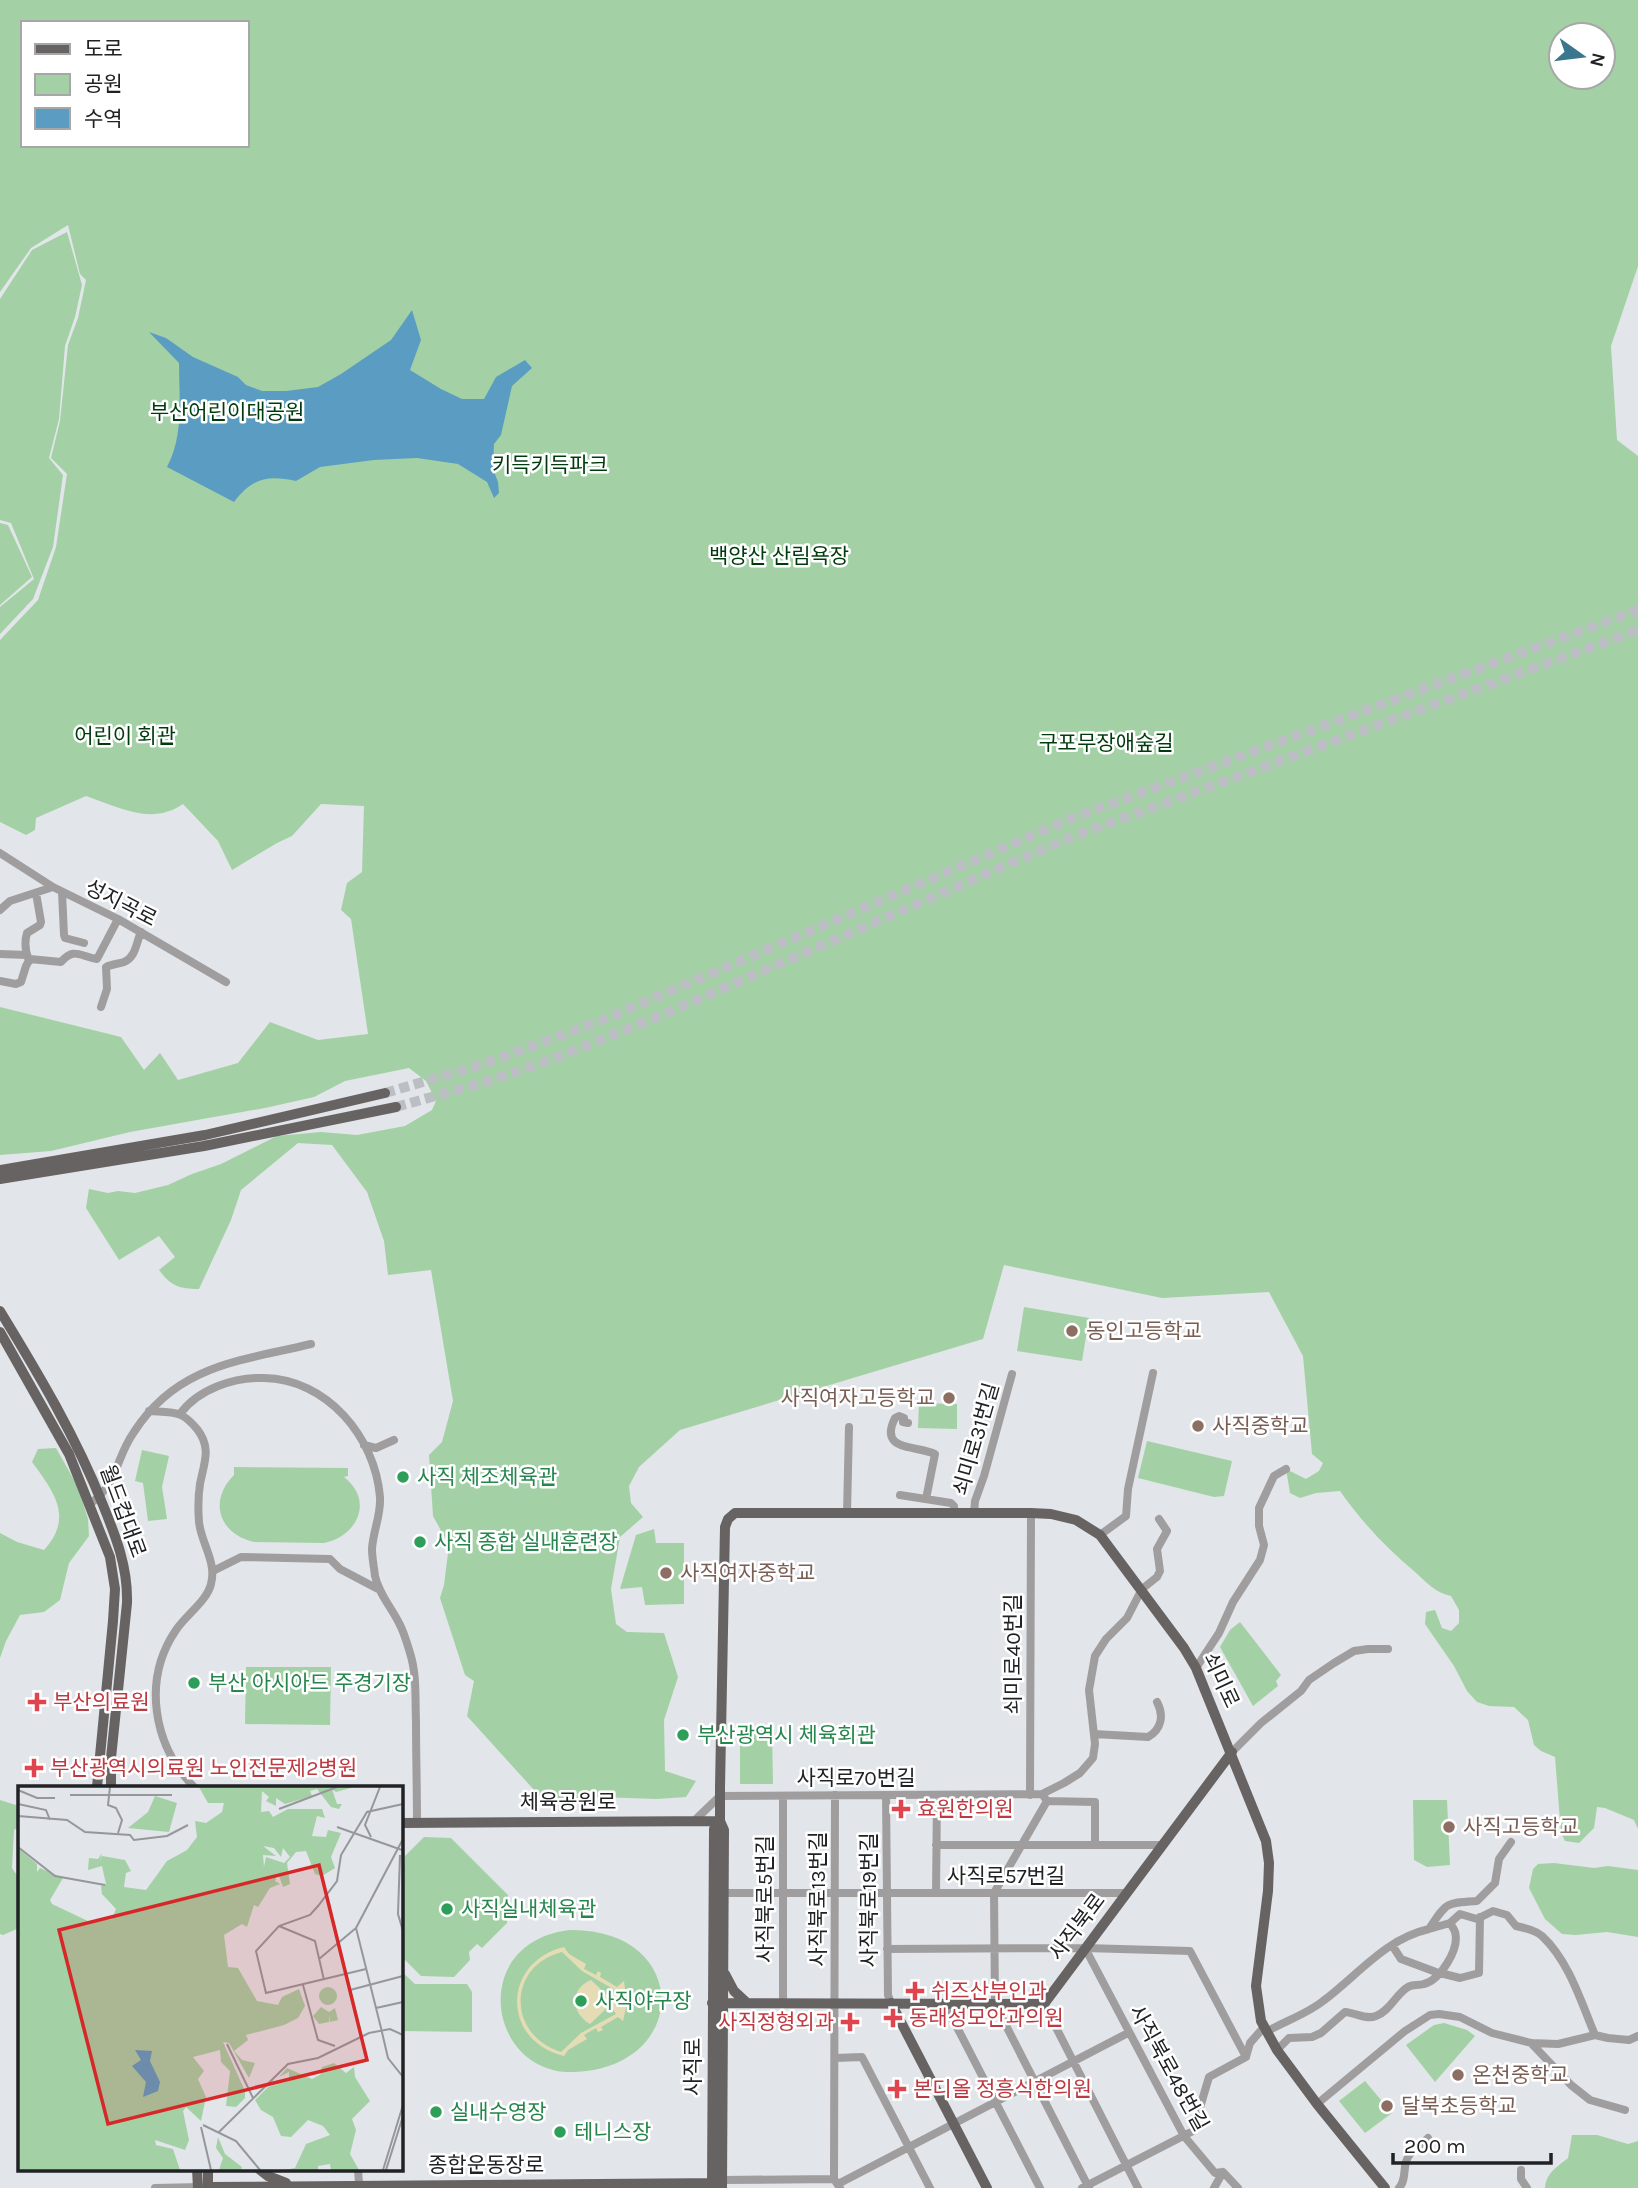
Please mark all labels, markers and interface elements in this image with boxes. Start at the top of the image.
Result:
legend [21,21,248,147]
north arrow [1547,21,1617,91]
text: 도로 [84,37,123,61]
text: N [1585,51,1610,69]
text: 공원 [84,72,123,96]
text: 수역 [84,107,123,131]
park label: 부산어린이대공원 [150,400,304,424]
park label: 키득키득파크 [492,453,608,477]
park label: 백양산 산림욕장 [709,544,849,568]
park label: 어린이 회관 [74,724,176,748]
park label: 구포무장애숲길 [1038,731,1174,755]
street label: 성지곡로 [81,875,161,931]
place label: 동인고등학교 [1086,1319,1202,1343]
marker: 동인고등학교 [1064,1323,1080,1339]
street label: 쇠미로31번길 [948,1380,1004,1498]
place label: 사직여자고등학교 [780,1386,935,1410]
marker: 사직여자고등학교 [941,1390,957,1406]
place label: 사직중학교 [1212,1414,1309,1438]
marker: 사직중학교 [1190,1418,1206,1434]
street label: 월드컵대로 [95,1462,151,1560]
place label: 사직 체조체육관 [417,1465,557,1489]
marker: 사직 체조체육관 [395,1469,411,1485]
place label: 사직 종합 실내훈련장 [434,1530,618,1554]
marker: 사직 종합 실내훈련장 [412,1534,428,1550]
place label: 사직여자중학교 [680,1561,815,1585]
marker: 사직여자중학교 [658,1565,674,1581]
street label: 쇠미로40번길 [1001,1594,1025,1714]
street label: 쇠미로 [1198,1649,1244,1711]
place label: 부산 아시아드 주경기장 [208,1671,411,1695]
marker: 부산 아시아드 주경기장 [186,1675,202,1691]
place label: 부산의료원 [53,1690,150,1714]
marker: 부산의료원 [27,1692,47,1712]
place label: 부산광역시 체육회관 [697,1723,876,1747]
marker: 부산광역시 체육회관 [675,1727,691,1743]
place label: 부산광역시의료원 노인전문제2병원 [50,1756,357,1780]
marker: 부산광역시의료원 노인전문제2병원 [24,1758,44,1778]
street label: 사직로70번길 [797,1766,915,1790]
inset map [18,1786,402,2170]
street label: 체육공원로 [520,1790,616,1814]
place label: 효원한의원 [917,1797,1014,1821]
marker: 효원한의원 [891,1799,911,1819]
place label: 사직고등학교 [1463,1815,1579,1839]
marker: 사직고등학교 [1441,1819,1457,1835]
street label: 사직북로13번길 [806,1831,830,1967]
street label: 사직북로19번길 [857,1832,881,1968]
street label: 사직북로5번길 [753,1835,777,1963]
street label: 사직로57번길 [947,1864,1065,1888]
street label: 사직북로 [1044,1889,1110,1965]
place label: 사직실내체육관 [461,1897,596,1921]
marker: 사직실내체육관 [439,1901,455,1917]
place label: 쉬즈산부인과 [931,1979,1047,2003]
marker: 쉬즈산부인과 [905,1981,925,2001]
place label: 사직야구장 [595,1989,692,2013]
marker: 사직야구장 [573,1993,589,2009]
street label: 사직북로48번길 [1124,2001,1214,2135]
place label: 동래성모안과의원 [909,2006,1064,2030]
marker: 동래성모안과의원 [883,2008,903,2028]
place label: 사직정형외과 [718,2010,834,2034]
marker: 사직정형외과 [840,2012,860,2032]
street label: 사직로 [681,2038,705,2096]
place label: 온천중학교 [1472,2063,1569,2087]
marker: 온천중학교 [1450,2067,1466,2083]
place label: 본디올 정흥식한의원 [913,2077,1092,2101]
marker: 본디올 정흥식한의원 [887,2079,907,2099]
place label: 달북초등학교 [1401,2094,1517,2118]
marker: 달북초등학교 [1379,2098,1395,2114]
place label: 실내수영장 [450,2100,547,2124]
marker: 실내수영장 [428,2104,444,2120]
place label: 테니스장 [574,2120,651,2144]
scale bar [1393,2122,1550,2166]
marker: 테니스장 [552,2124,568,2140]
text: 200 m [1404,2134,1466,2158]
street label: 종합운동장로 [428,2153,544,2177]

